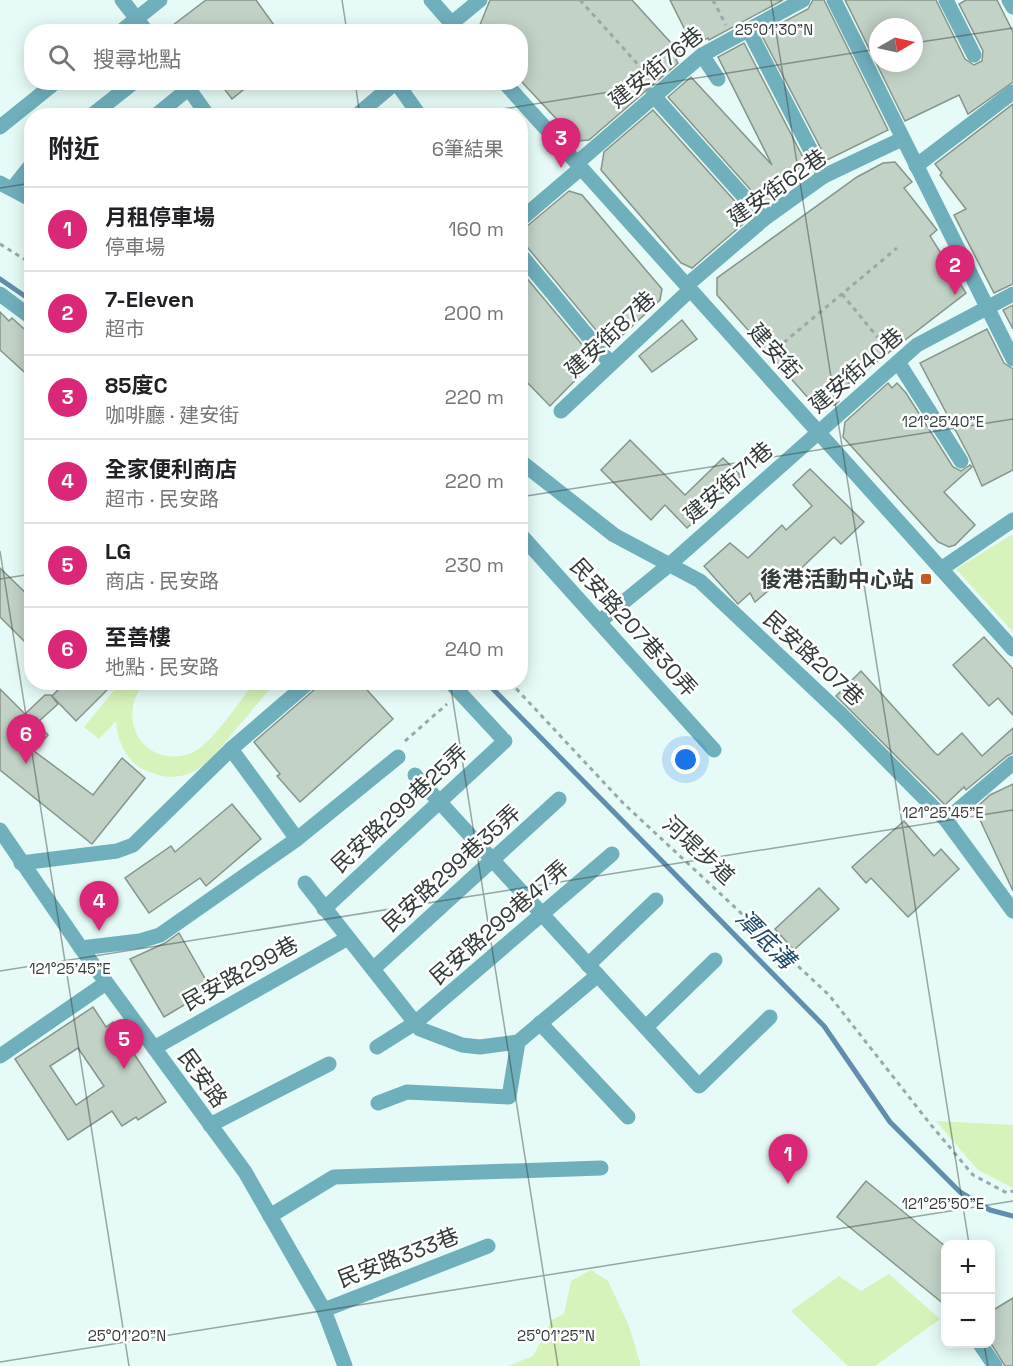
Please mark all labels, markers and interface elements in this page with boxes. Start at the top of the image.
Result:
north arrow [869,18,923,72]
street label: 建安街76巷 [603,20,709,114]
text: 25°01'30"N [735,20,813,39]
search box [24,24,528,90]
icon: search [45,41,78,74]
text: 搜尋地點 [93,45,181,73]
pin: 3 [542,118,580,168]
text: 附近 [48,132,100,166]
text: 6筆結果 [432,136,504,162]
street label: 建安街62巷 [722,143,832,231]
text: 月租停車場 [105,203,215,231]
text: 1 [63,216,72,242]
text: 160 m [448,216,504,242]
text: 停車場 [105,234,165,260]
pin: 2 [936,246,974,295]
text: 7-Eleven [105,285,194,313]
street label: 建安街87巷 [559,285,661,383]
text: 2 [62,300,73,326]
text: 200 m [444,300,504,326]
text: 超市 [105,316,145,342]
street label: 建安街 [743,317,807,385]
street label: 建安街40巷 [803,321,909,419]
text: 85度C [105,371,168,399]
text: 3 [61,384,74,410]
text: 220 m [445,384,504,410]
text: 咖啡廳 · 建安街 [105,402,239,428]
text: 121°25'40"E [902,412,984,431]
street label: 建安街71巷 [678,436,778,528]
text: 全家便利商店 [105,455,237,483]
text: 4 [61,468,74,494]
text: 220 m [445,468,504,494]
text: 超市 · 民安路 [105,486,219,512]
text: LG [105,537,131,565]
text: 5 [62,552,74,578]
text: 230 m [445,552,504,578]
street label: 民安路207巷30弄 [564,552,704,702]
place label: 後港活動中心站 [760,565,914,593]
text: 商店 · 民安路 [105,568,219,594]
marker: 後港活動中心站 [919,572,933,586]
street label: 民安路207巷 [758,604,870,712]
text: 至善樓 [105,623,171,651]
text: 6 [61,636,74,662]
text: 240 m [445,636,504,662]
text: 地點 · 民安路 [105,654,219,680]
pin: 6 [6,714,46,764]
street label: 民安路299巷25弄 [325,738,473,878]
your location [671,745,700,774]
street label: 民安路299巷35弄 [376,799,526,937]
text: 121°25'45"E [902,803,984,822]
street label: 河堤步道 [657,810,741,890]
street label: 民安路299巷47弄 [424,854,574,990]
pin: 4 [80,882,118,931]
water label: 潭底溝 [729,902,804,977]
street label: 民安路299巷 [177,930,303,1016]
text: 121°25'45"E [29,959,111,978]
pin: 5 [104,1020,144,1069]
street label: 民安路 [172,1043,234,1113]
pin: 1 [768,1134,808,1184]
text: 121°25'50"E [902,1194,984,1213]
street label: 民安路333巷 [333,1221,463,1293]
map controls [941,1240,995,1348]
button: + [941,1240,995,1294]
button: − [941,1294,995,1348]
text: 25°01'20"N [88,1326,166,1345]
text: 25°01'25"N [517,1326,595,1345]

